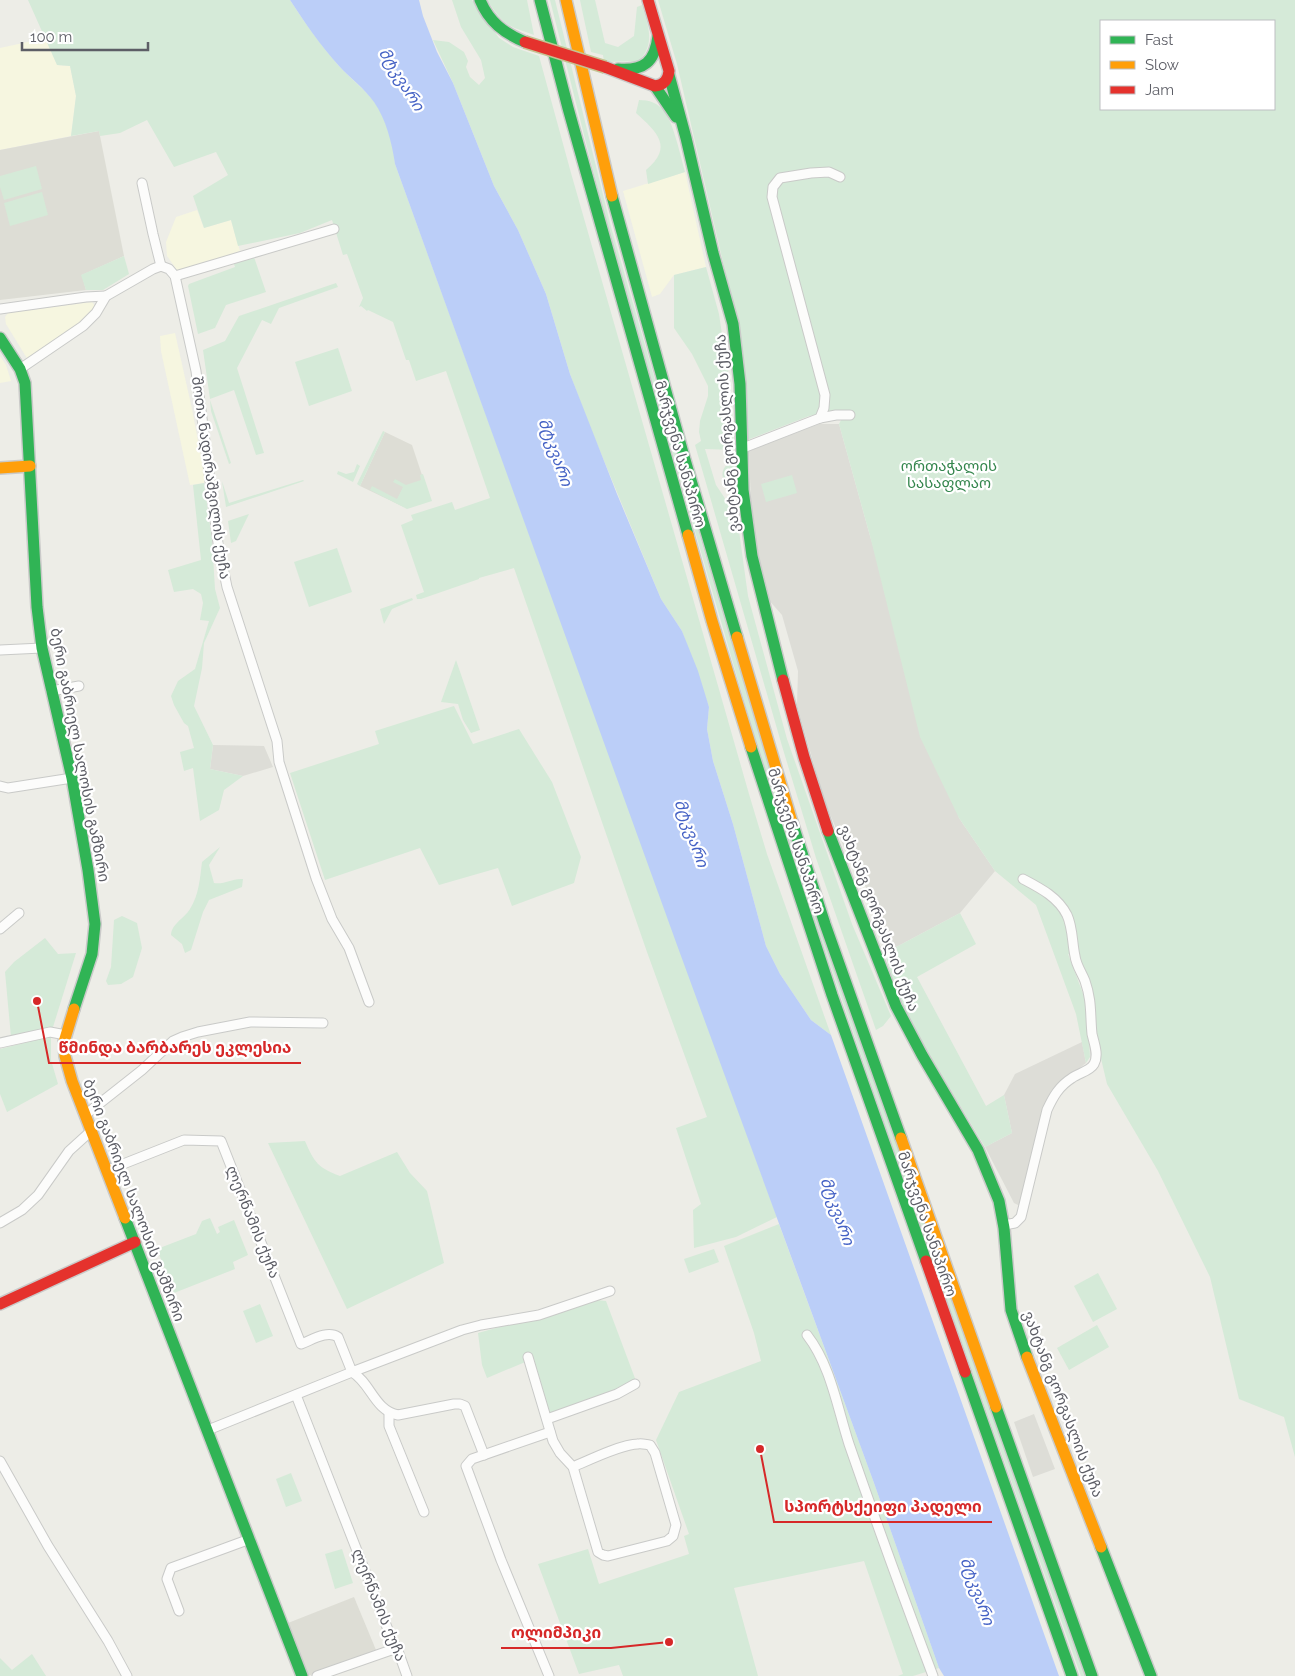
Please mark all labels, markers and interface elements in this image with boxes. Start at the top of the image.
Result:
scale bar [22,20,149,52]
legend [1100,20,1275,110]
text: 100 m [30,28,72,46]
text: Fast [1145,31,1173,49]
water label: მტკვარი [375,44,429,115]
text: Slow [1145,56,1179,74]
text: Jam [1145,81,1174,99]
street label: ვახტანგ გორგასლის ქუჩა [711,333,743,533]
street label: შოთა ნადირაშვილის ქუჩა [188,375,234,581]
street label: მარჯვენა სანაპირო [650,378,710,530]
water label: მტკვარი [535,416,577,489]
park label: ორთაჭალის სასაფლაო [901,457,997,492]
street label: ბერი გაბრიელ სალოსის გამზირი [47,626,113,884]
street label: მარჯვენა სანაპირო [764,766,828,916]
water label: მტკვარი [671,797,713,870]
street label: ვახტანგ გორგასლის ქუჩა [835,822,923,1014]
callout: წმინდა ბარბარეს ეკლესია [49,1032,301,1063]
text: წმინდა ბარბარეს ეკლესია [59,1038,291,1058]
street label: ბერი გაბრიელ სალოსის გამზირი [79,1076,189,1324]
street label: მარჯვენა სანაპირო [894,1149,960,1299]
street label: ლერწამის ქუჩა [222,1163,284,1281]
water label: მტკვარი [817,1175,859,1248]
street label: ვახტანგ გორგასლის ქუჩა [1019,1308,1107,1500]
callout: სპორტსქეიფი პადელი [774,1491,992,1522]
text: სპორტსქეიფი პადელი [784,1497,982,1517]
street label: ლერწამის ქუჩა [348,1546,410,1664]
water label: მტკვარი [957,1555,999,1628]
callout: ოლიმპიკი [501,1617,611,1648]
text: ოლიმპიკი [511,1623,601,1643]

